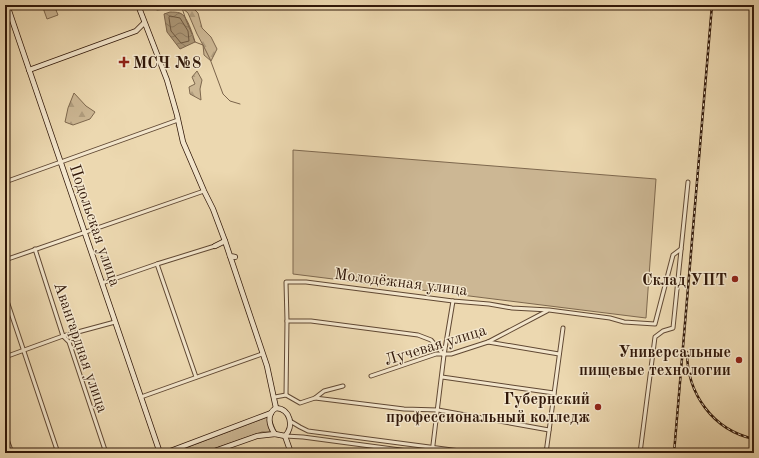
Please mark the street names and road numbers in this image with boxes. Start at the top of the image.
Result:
street label: Подольская улица [66,163,123,289]
street label: Молодёжная улица [333,267,468,299]
street label: Авангардная улица [50,280,110,415]
street label: Лучевая улица [383,323,489,369]

